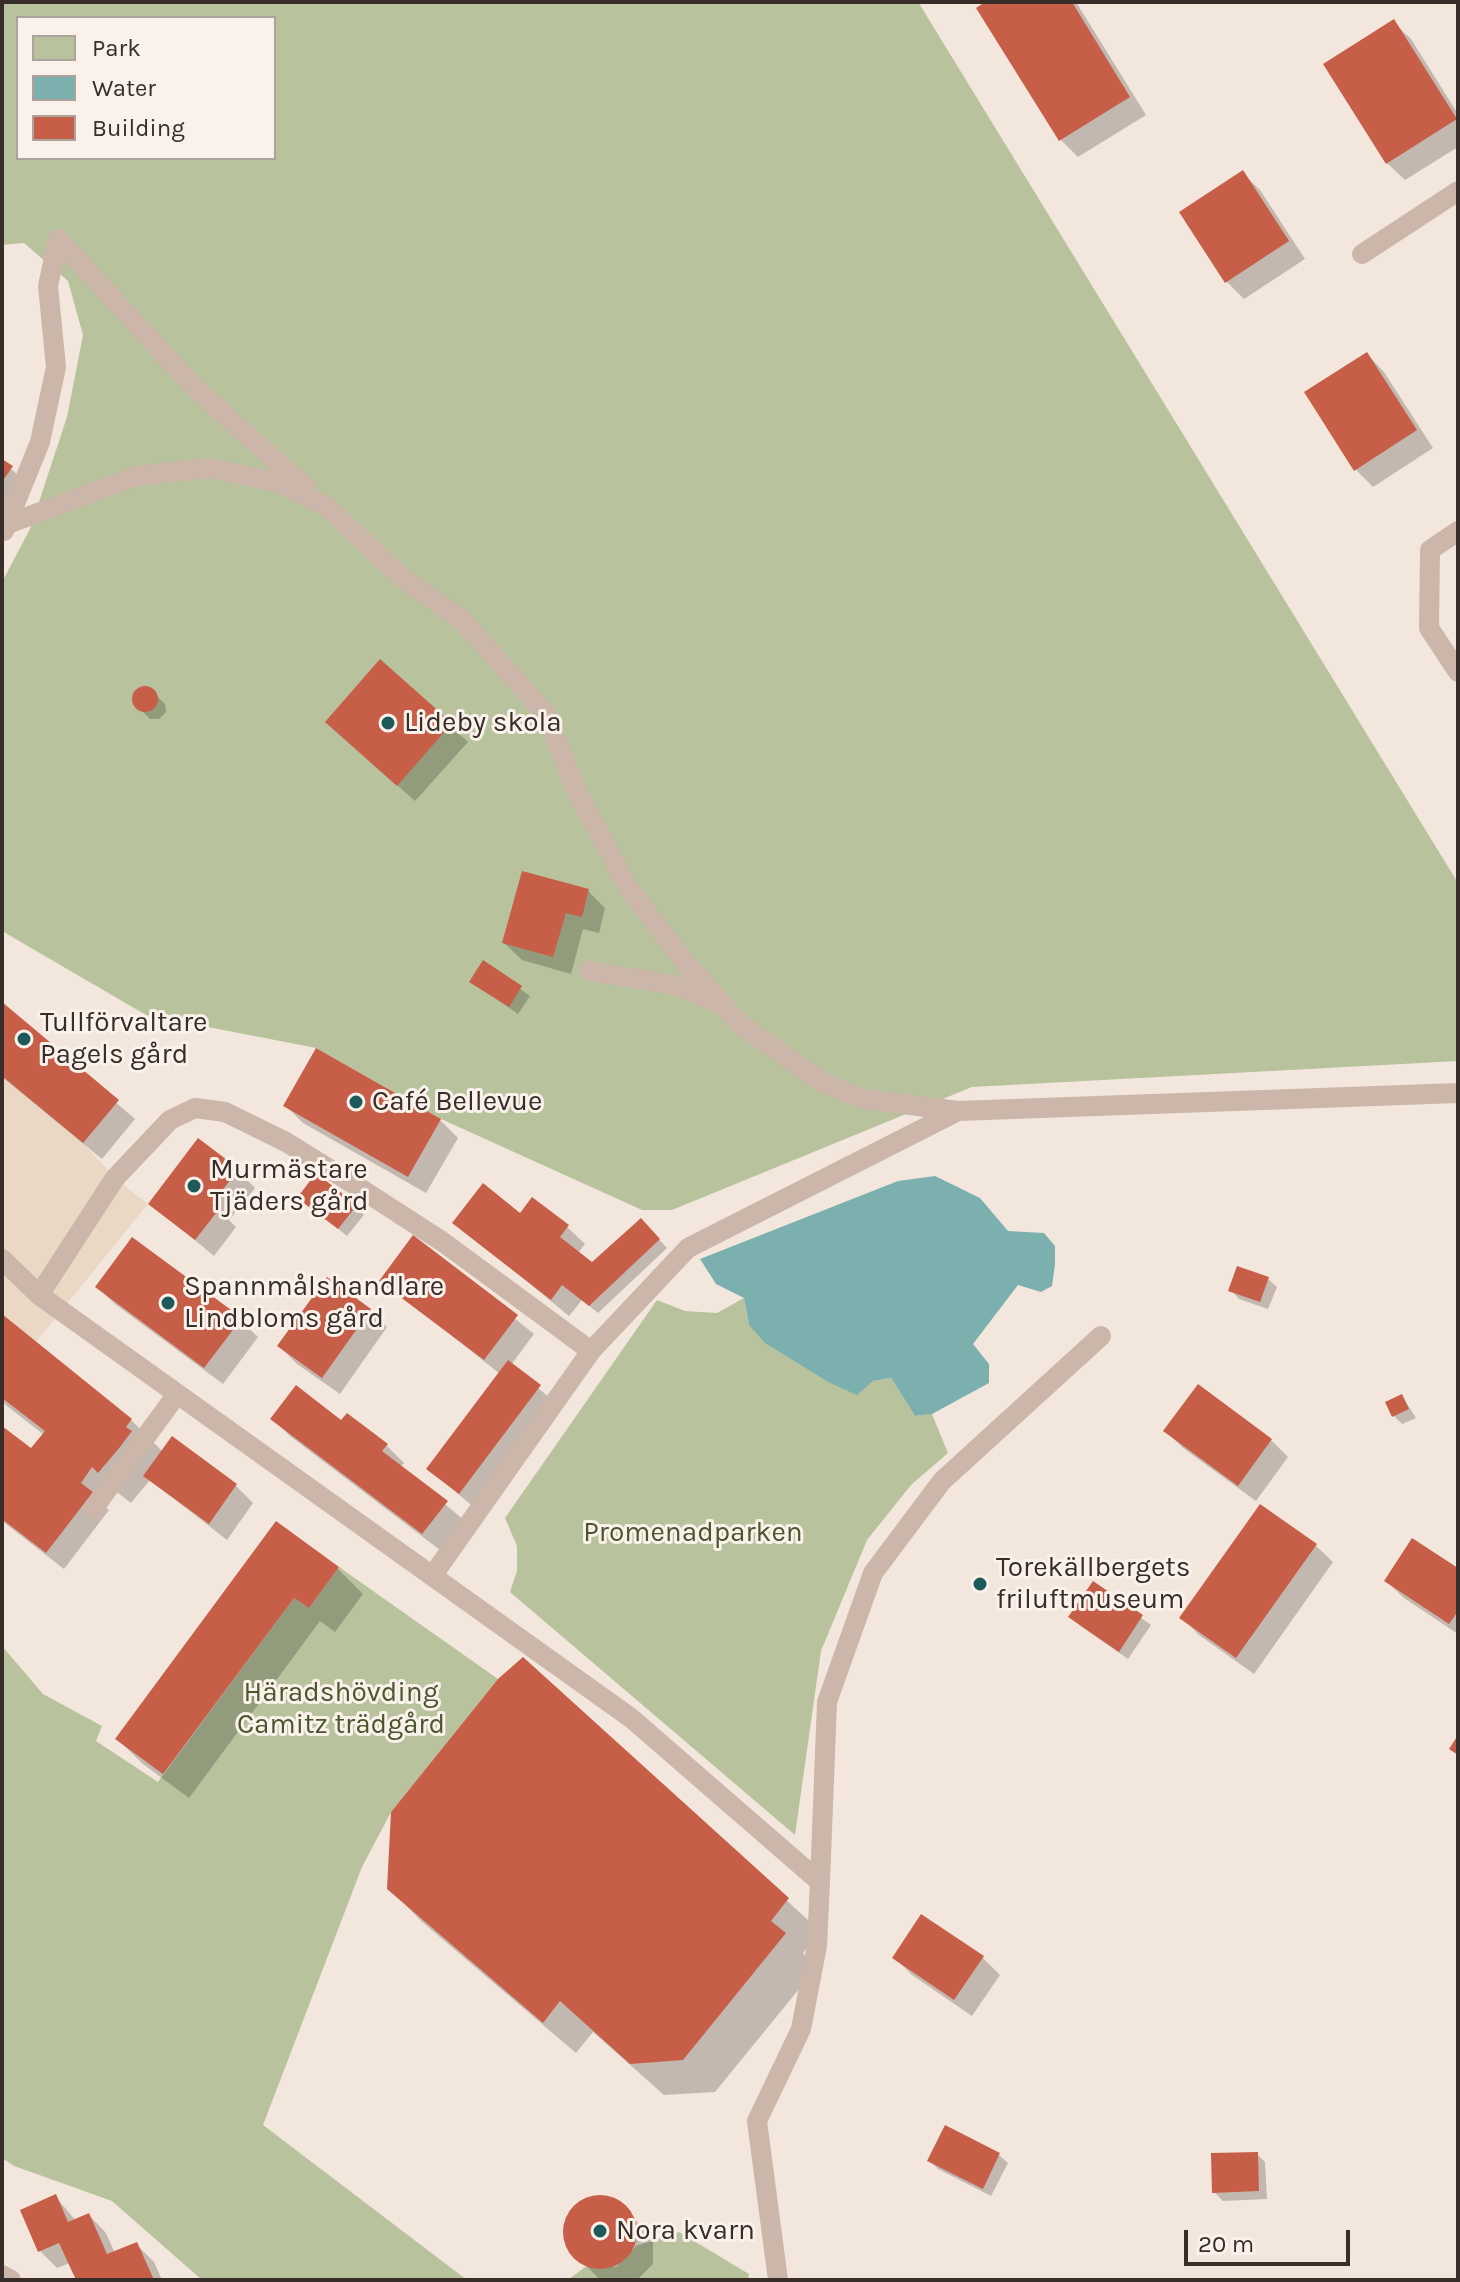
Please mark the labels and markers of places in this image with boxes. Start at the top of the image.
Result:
place label: Lideby skola [404,706,562,740]
marker: Lideby skola [379,714,397,732]
place label: Tullförvaltare Pagels gård [40,1006,207,1072]
marker: Tullförvaltare Pagels gård [15,1030,33,1048]
place label: Café Bellevue [372,1085,542,1119]
marker: Café Bellevue [347,1093,365,1111]
place label: Murmästare Tjäders gård [210,1153,369,1219]
marker: Murmästare Tjäders gård [185,1177,203,1195]
place label: Spannmålshandlare Lindbloms gård [184,1270,444,1336]
marker: Spannmålshandlare Lindbloms gård [159,1294,177,1312]
place label: Torekällbergets friluftmuseum [996,1551,1191,1617]
marker: Torekällbergets friluftmuseum [971,1575,989,1593]
place label: Nora kvarn [616,2214,755,2248]
marker: Nora kvarn [591,2222,609,2240]

